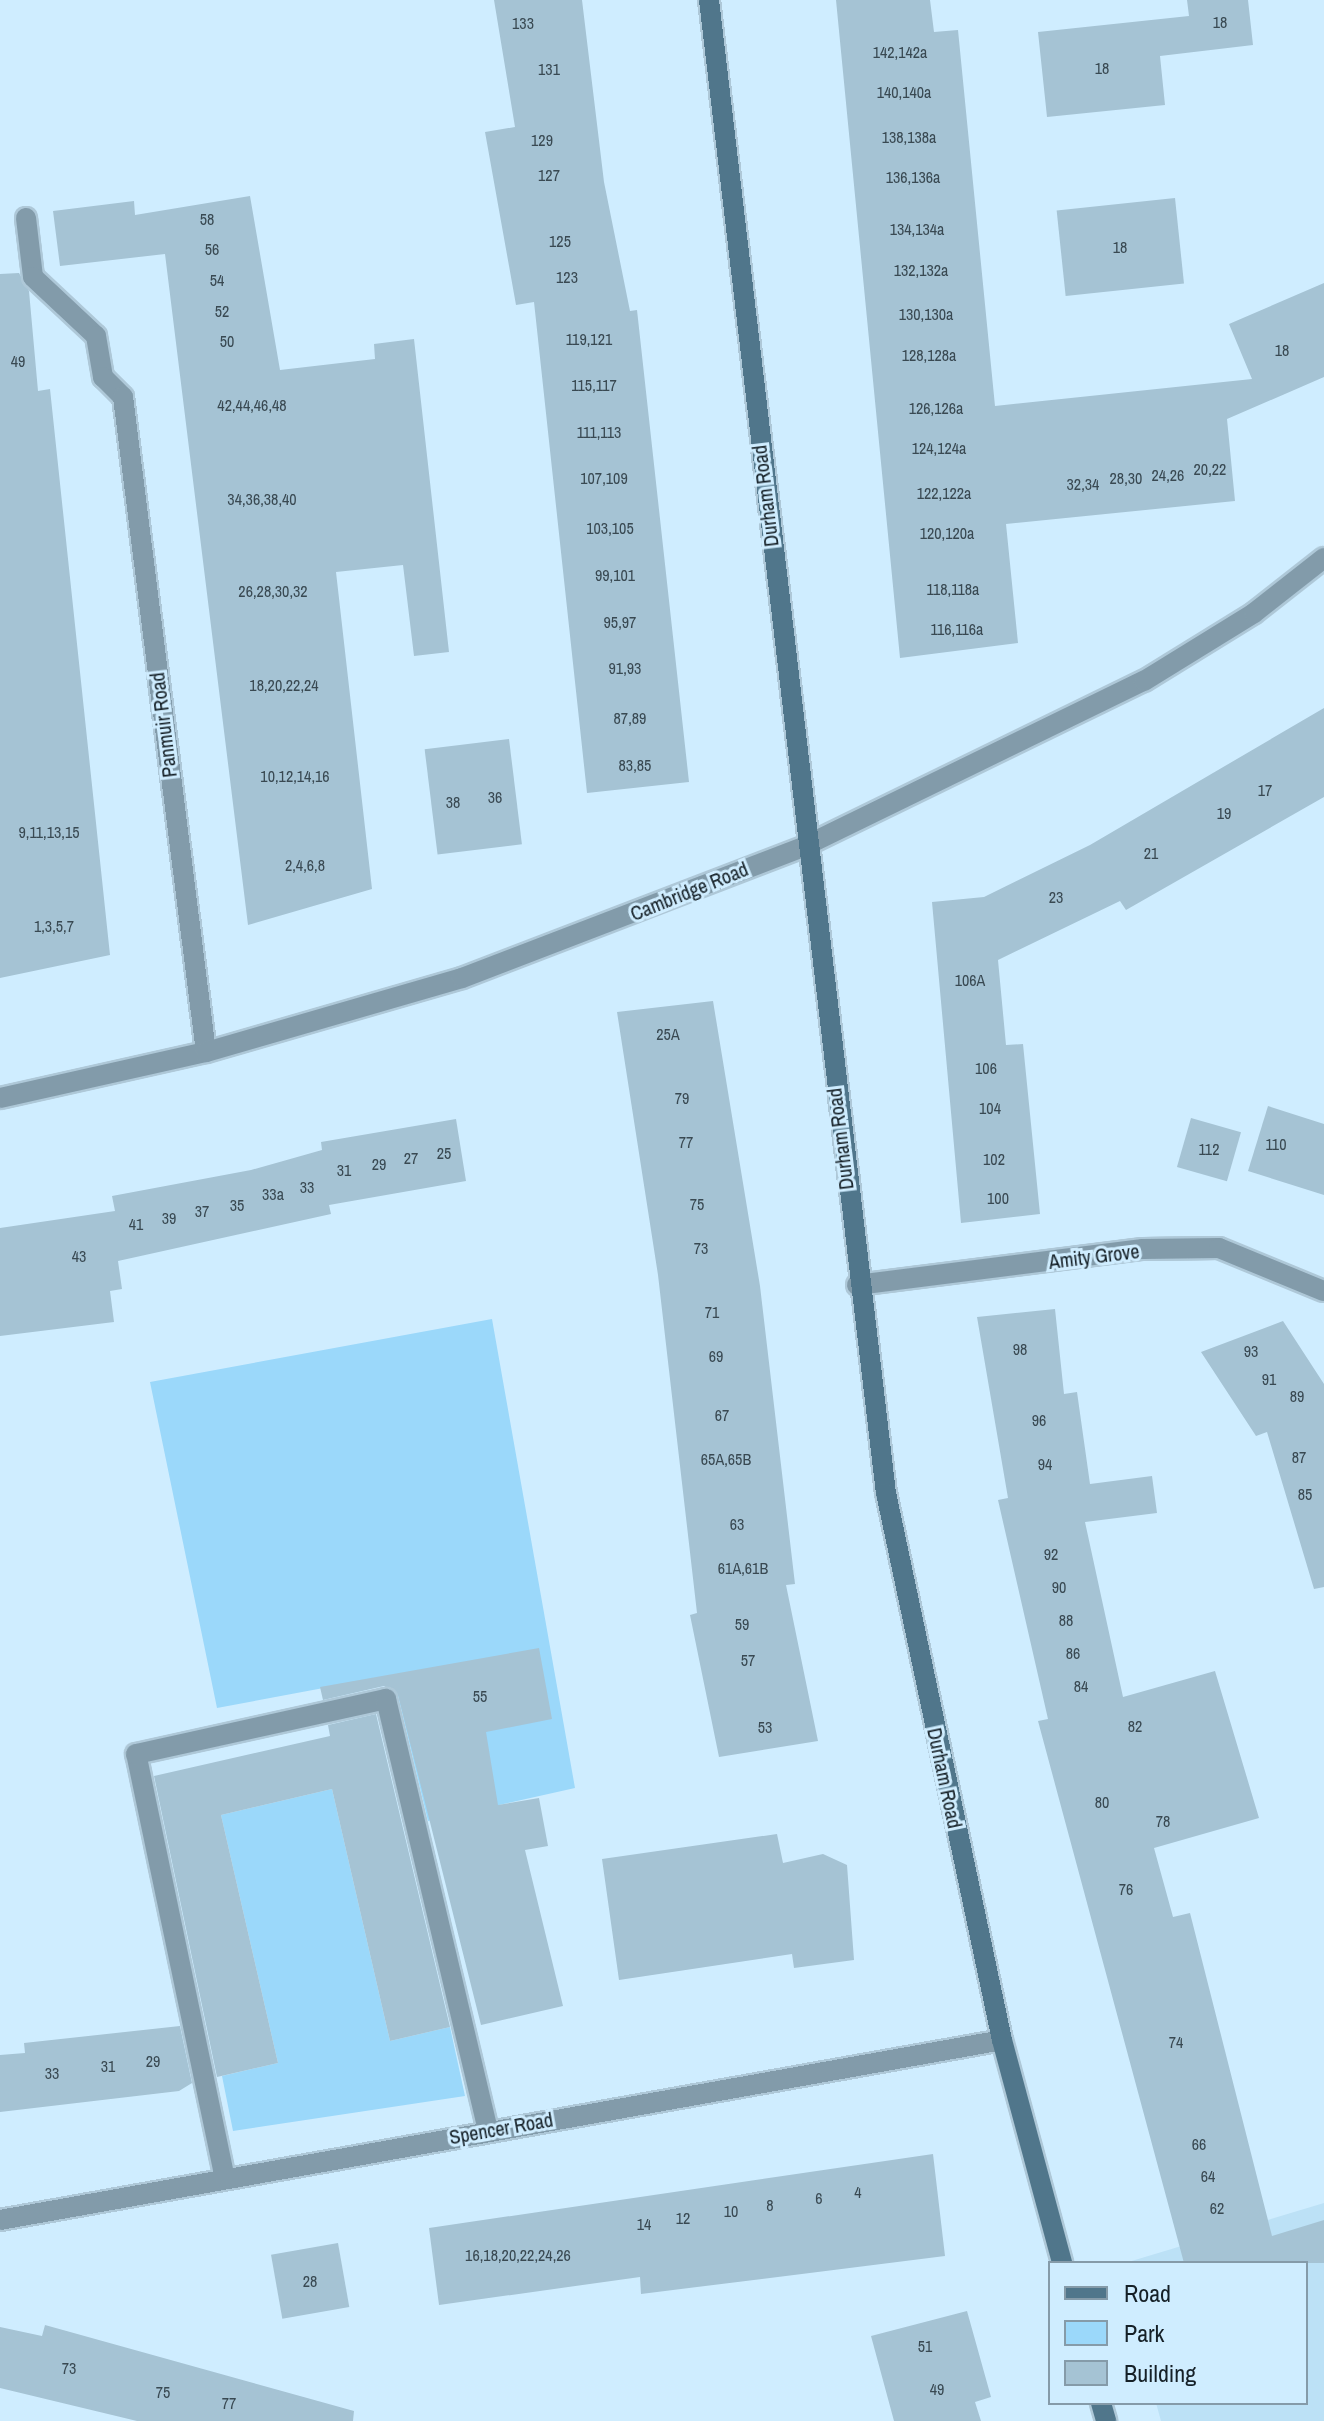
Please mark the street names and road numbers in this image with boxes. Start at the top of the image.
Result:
street label: Durham Road [747,444,783,548]
street label: Panmuir Road [145,671,181,779]
street label: Cambridge Road [627,856,751,926]
street label: Durham Road [822,1087,858,1191]
street label: Amity Grove [1047,1239,1141,1273]
street label: Durham Road [923,1726,967,1830]
street label: Spencer Road [447,2107,555,2149]

